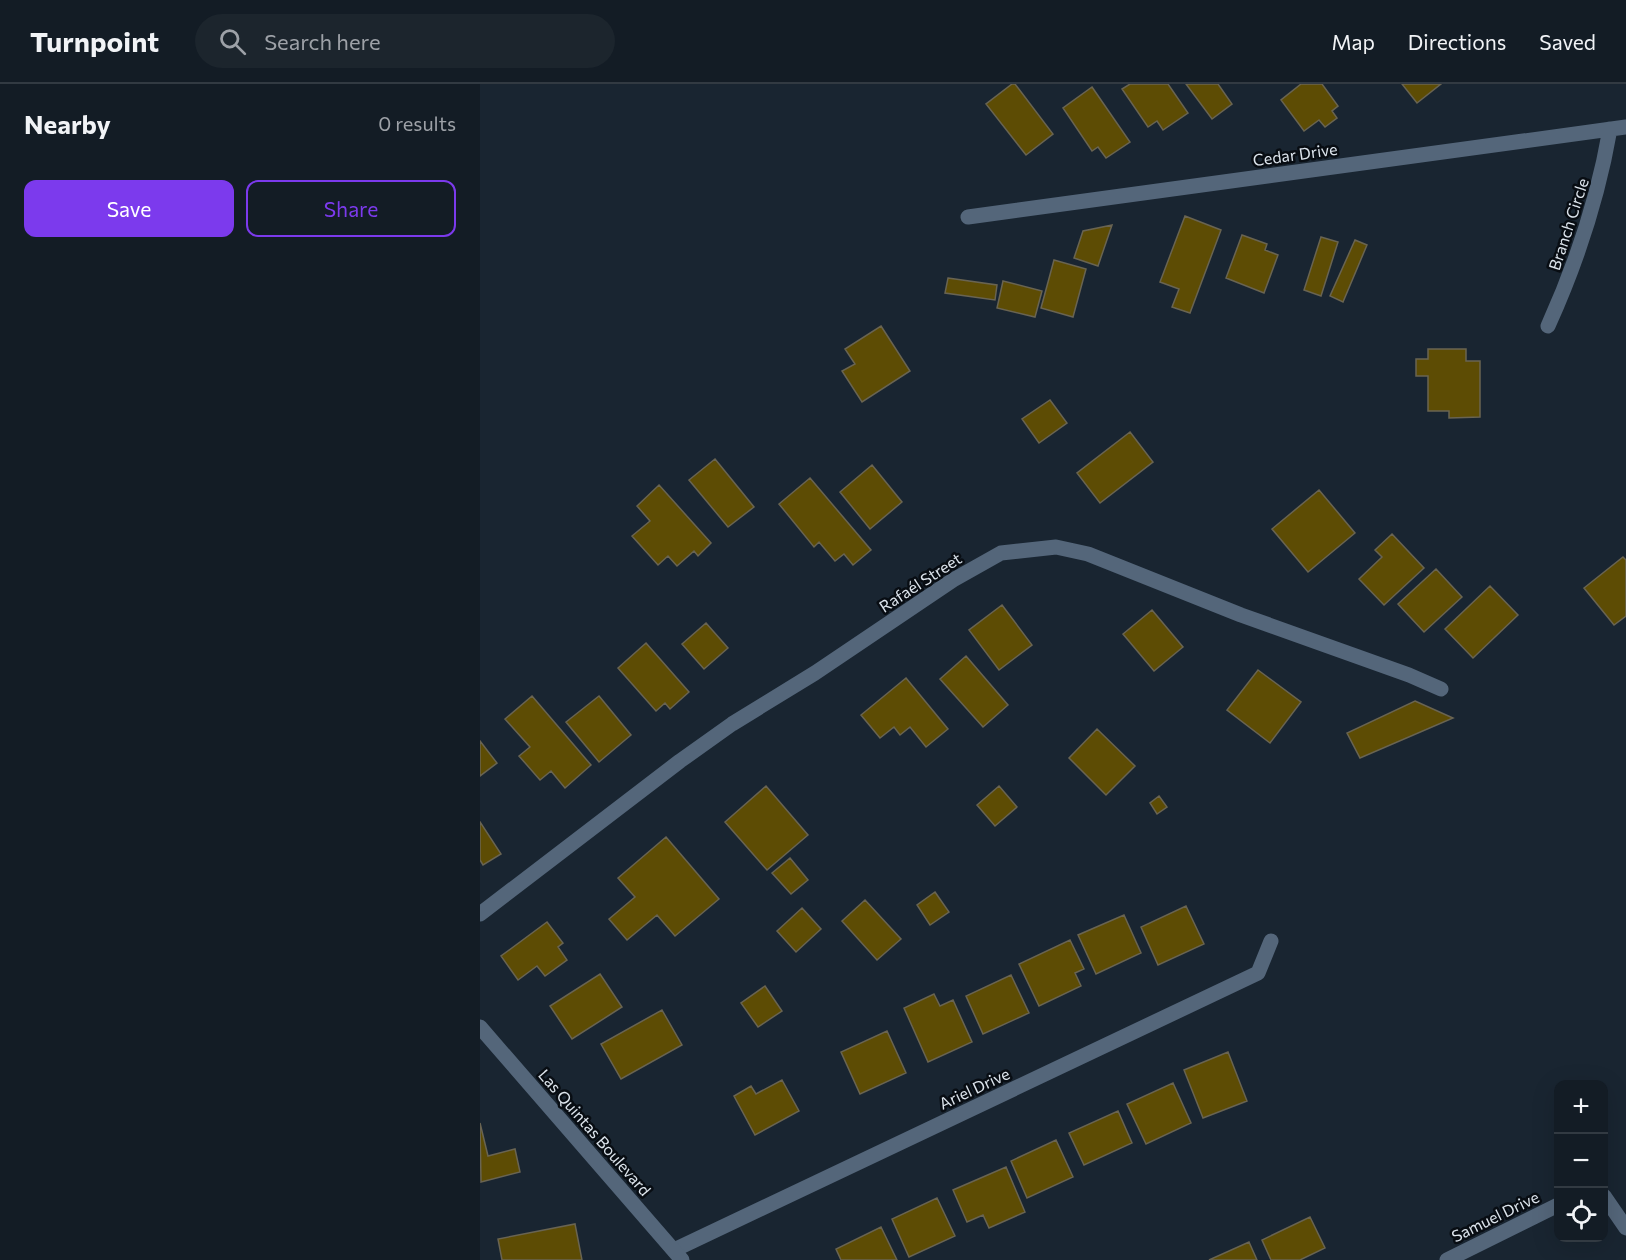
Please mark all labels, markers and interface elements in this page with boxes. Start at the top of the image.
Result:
search box [195,14,615,68]
text: Turnpoint [30,24,159,58]
icon: search [216,25,249,58]
text: Search here [264,28,381,55]
text: Map [1332,29,1375,54]
text: Directions [1408,29,1506,54]
text: Saved [1539,29,1596,54]
text: Nearby [24,108,111,139]
text: 0 results [378,111,456,135]
street label: Cedar Drive [1252,139,1338,169]
street label: Branch Circle [1544,175,1592,273]
button: Save [24,180,234,237]
button: Share [246,180,456,237]
street label: Rafaél Street [875,548,965,616]
street label: Ariel Drive [936,1063,1012,1113]
street label: Las Quintas Boulevard [535,1065,655,1199]
map controls [1554,1080,1608,1242]
button: + [1554,1080,1608,1134]
button: − [1554,1134,1608,1188]
street label: Samuel Drive [1448,1187,1542,1245]
button: locate [1554,1188,1608,1242]

